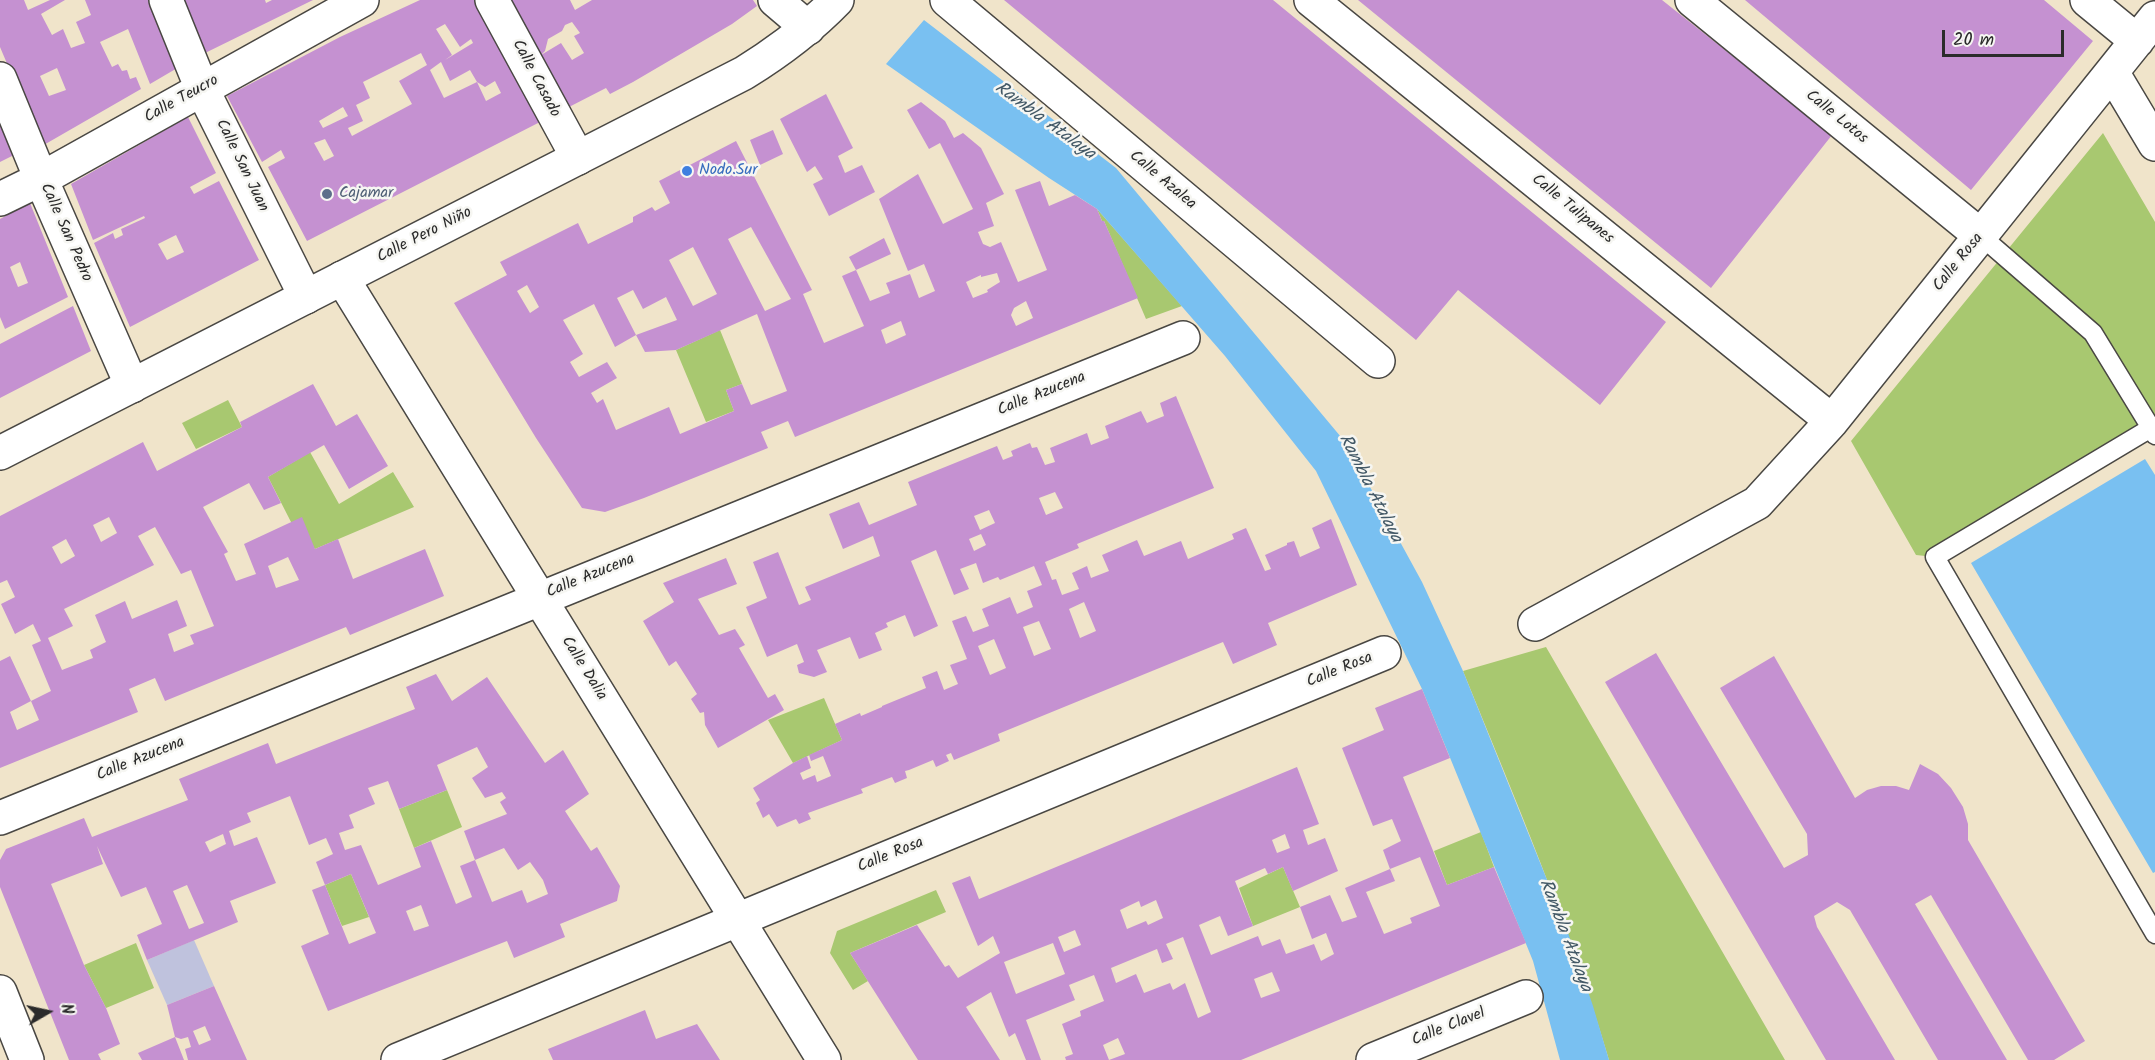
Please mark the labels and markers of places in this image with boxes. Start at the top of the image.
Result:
place label: Nodo.Sur [699,161,758,181]
marker: Nodo.Sur [680,164,694,178]
place label: Cajamar [339,184,393,204]
marker: Cajamar [320,187,334,201]

